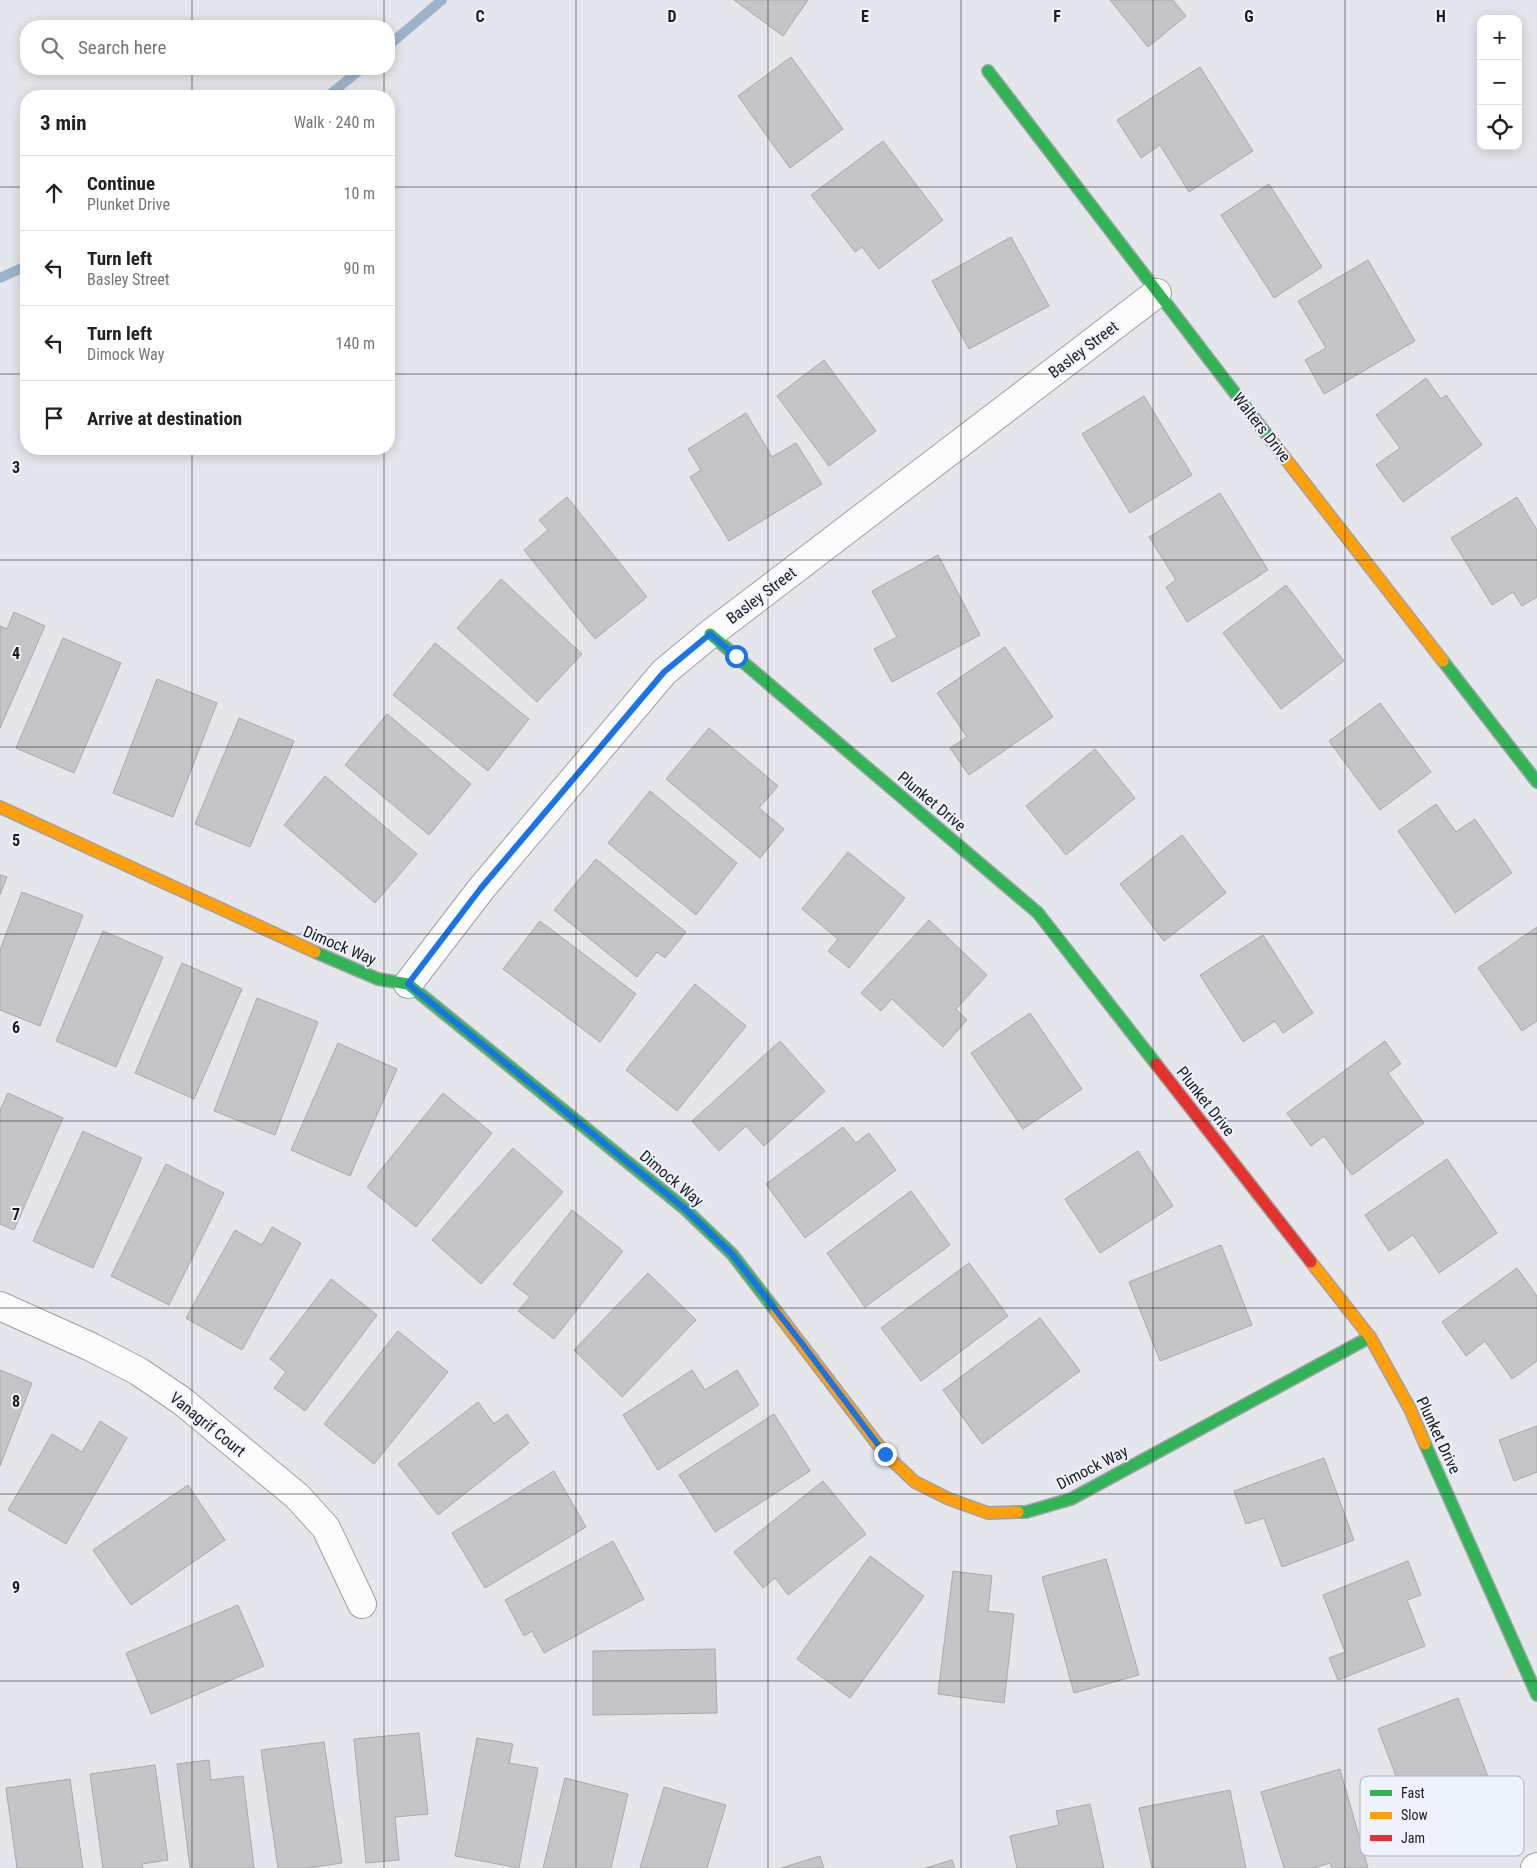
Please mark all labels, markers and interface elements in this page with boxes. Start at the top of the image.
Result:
text: C [475,7,485,26]
text: D [667,7,677,26]
text: E [861,7,869,26]
text: F [1053,7,1061,26]
text: G [1244,7,1254,26]
text: H [1436,7,1446,26]
map controls [1477,15,1522,150]
button: + [1477,15,1522,60]
search box [20,20,395,75]
icon: search [38,34,66,62]
text: Search here [78,36,166,59]
button: − [1477,60,1522,105]
button: locate [1477,105,1522,150]
text: 3 min [40,111,87,135]
text: Walk · 240 m [294,113,375,132]
text: Continue [87,172,155,195]
icon: ahead [40,179,68,207]
text: 10 m [343,184,375,203]
text: Plunket Drive [87,195,170,214]
text: Turn left [87,247,152,270]
icon: left [40,254,68,282]
text: 90 m [343,259,375,278]
text: Basley Street [87,270,170,289]
street label: Basley Street [1045,317,1122,382]
text: Turn left [87,322,152,345]
icon: left [40,329,68,357]
text: 140 m [336,334,375,353]
text: Dimock Way [87,345,164,364]
street label: Walters Drive [1228,389,1295,466]
icon: arrive [40,404,68,432]
text: Arrive at destination [87,407,242,430]
text: 3 [12,458,20,477]
street label: Basley Street [723,563,800,628]
text: 4 [12,644,20,663]
route start [725,645,748,668]
street label: Plunket Drive [894,767,970,835]
text: 5 [12,831,20,850]
street label: Dimock Way [301,922,379,969]
text: 6 [12,1018,20,1037]
street label: Plunket Drive [1173,1063,1239,1140]
street label: Dimock Way [636,1146,708,1211]
text: 7 [12,1205,20,1224]
street label: Vanagrif Court [166,1388,249,1461]
text: 8 [12,1392,20,1411]
street label: Plunket Drive [1412,1394,1465,1477]
street label: Dimock Way [1053,1441,1131,1493]
route end [874,1443,897,1466]
text: 9 [12,1578,20,1597]
legend [1360,1776,1524,1856]
text: Fast [1401,1785,1425,1801]
text: Slow [1401,1807,1428,1823]
text: Jam [1401,1830,1425,1846]

